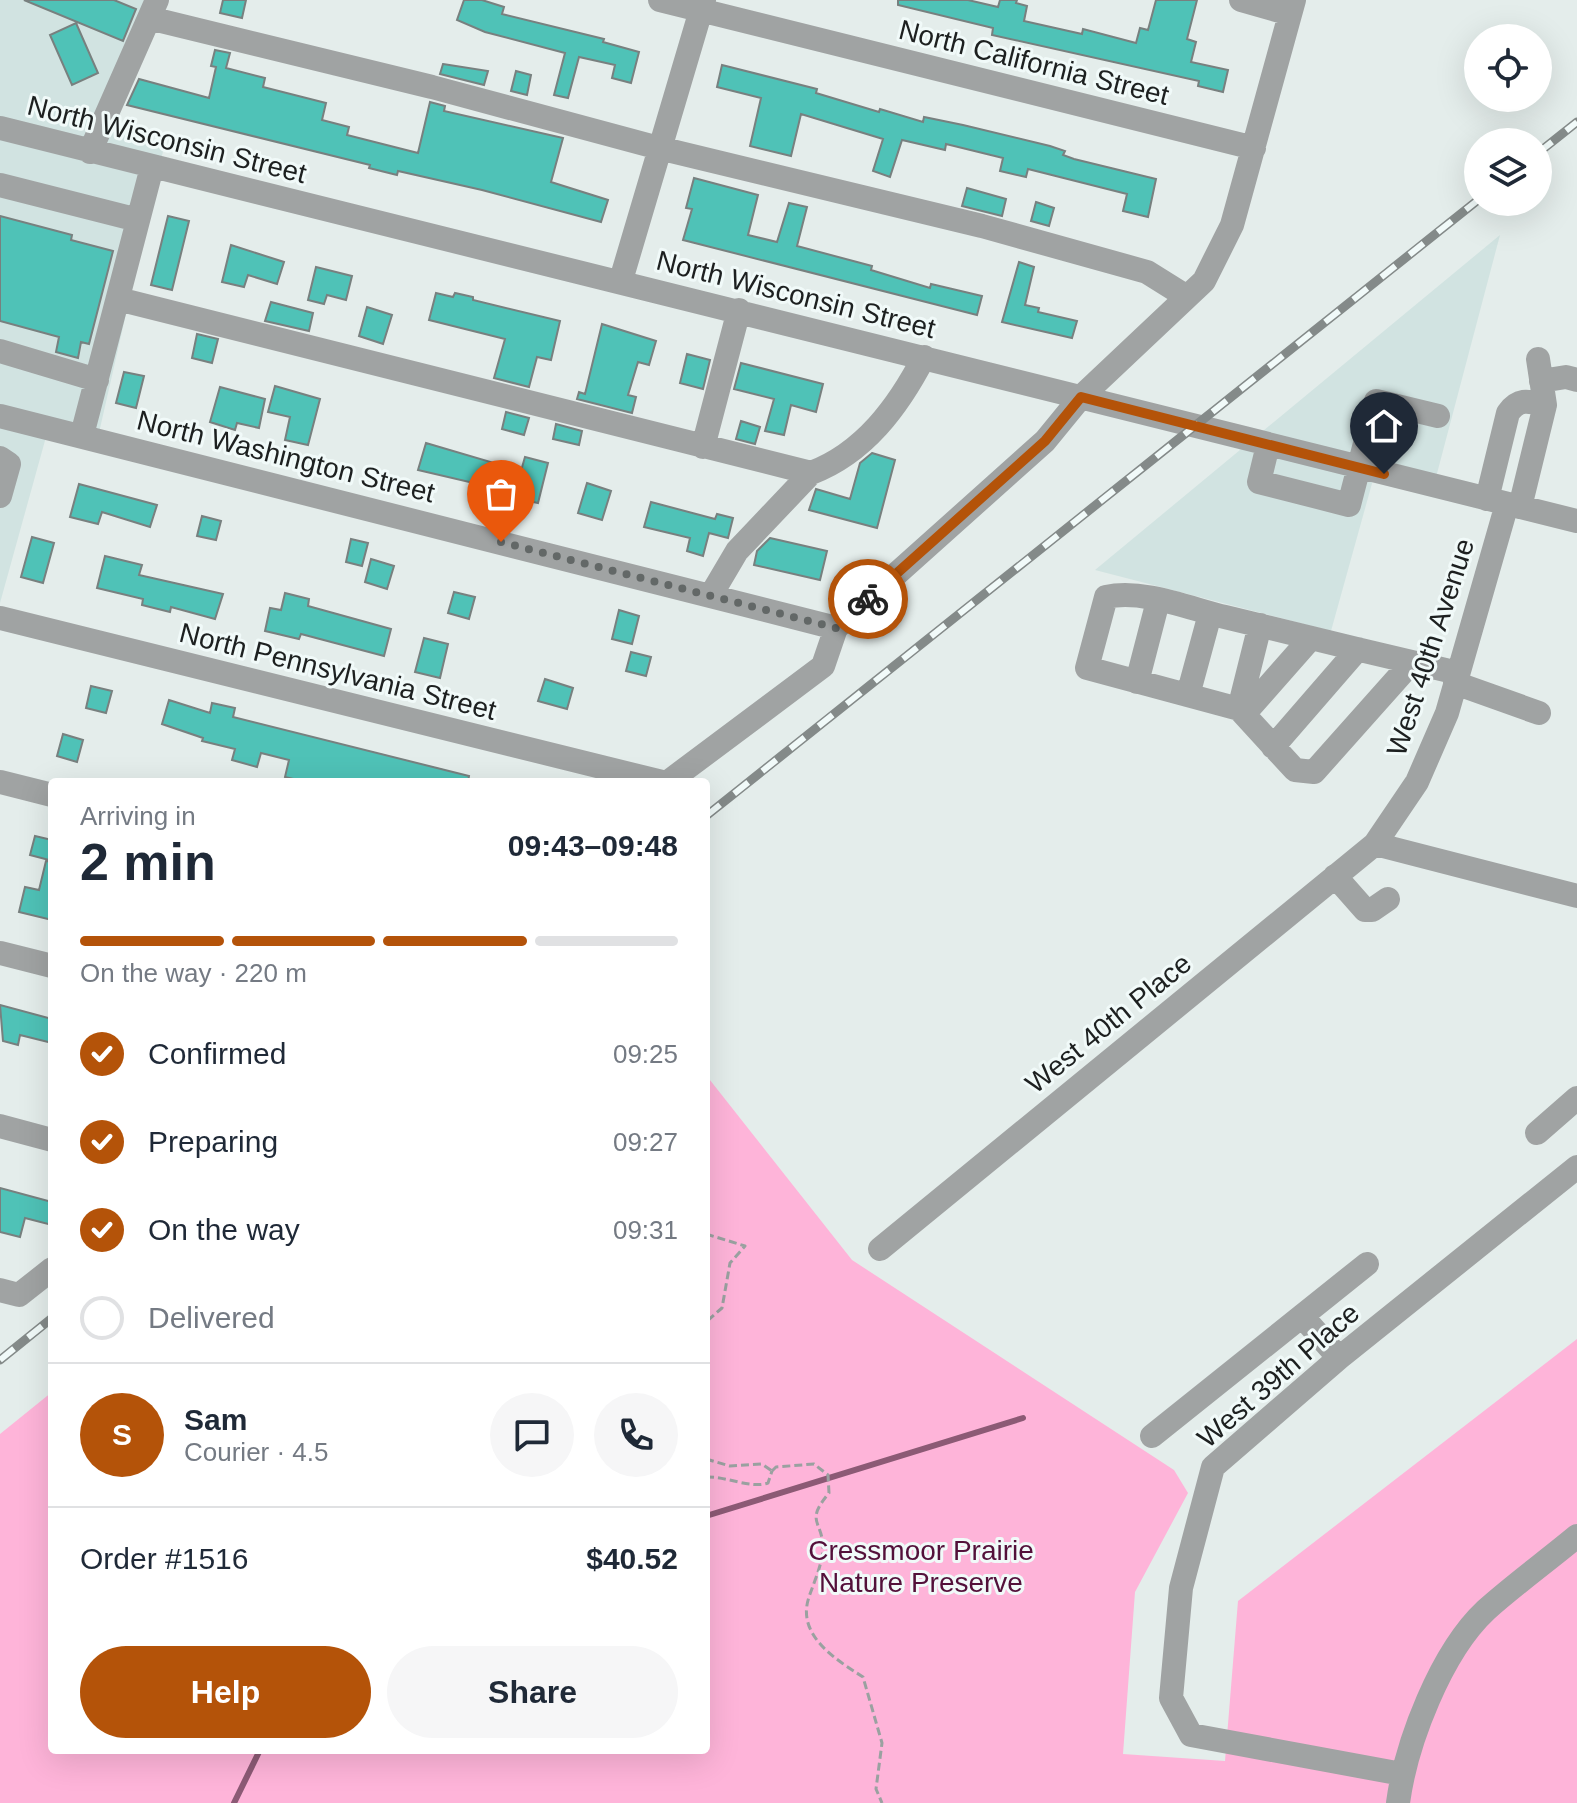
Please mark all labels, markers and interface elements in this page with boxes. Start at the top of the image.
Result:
street label: North California Street [896,14,1172,111]
map controls [1464,24,1552,216]
button: locate [1464,24,1552,112]
street label: North Wisconsin Street [24,90,310,189]
button: layers [1464,128,1552,216]
street label: North Wisconsin Street [653,245,939,344]
pin [1350,392,1418,474]
street label: North Washington Street [134,404,438,509]
icon: home [1362,404,1406,448]
pin [467,460,535,542]
icon: bag [479,472,523,516]
street label: West 40th Avenue [1381,535,1480,760]
courier [828,559,908,639]
icon: bike [846,577,890,621]
street label: North Pennsylvania Street [176,617,500,726]
text: Arriving in [80,801,196,831]
text: 09:43–09:48 [508,829,678,862]
text: 2 min [80,833,216,891]
street label: West 40th Place [1020,947,1197,1099]
text: On the way · 220 m [80,958,307,988]
icon: check [80,1032,124,1076]
text: Confirmed [148,1037,286,1070]
text: 09:25 [613,1039,678,1069]
icon: check [80,1120,124,1164]
text: Preparing [148,1125,278,1158]
text: 09:27 [613,1127,678,1157]
icon: check [80,1208,124,1252]
text: On the way [148,1213,300,1246]
text: 09:31 [613,1215,678,1245]
street label: West 39th Place [1191,1297,1365,1454]
text: Delivered [148,1301,275,1334]
button: chat [490,1393,574,1477]
button: phone [594,1393,678,1477]
text: Sam [184,1403,247,1436]
text: S [112,1418,132,1451]
text: Courier · 4.5 [184,1437,329,1467]
park label: Cressmoor Prairie Nature Preserve [808,1535,1034,1598]
text: Order #1516 [80,1542,248,1575]
text: $40.52 [586,1542,678,1575]
button: Help [80,1646,371,1738]
button: Share [387,1646,678,1738]

